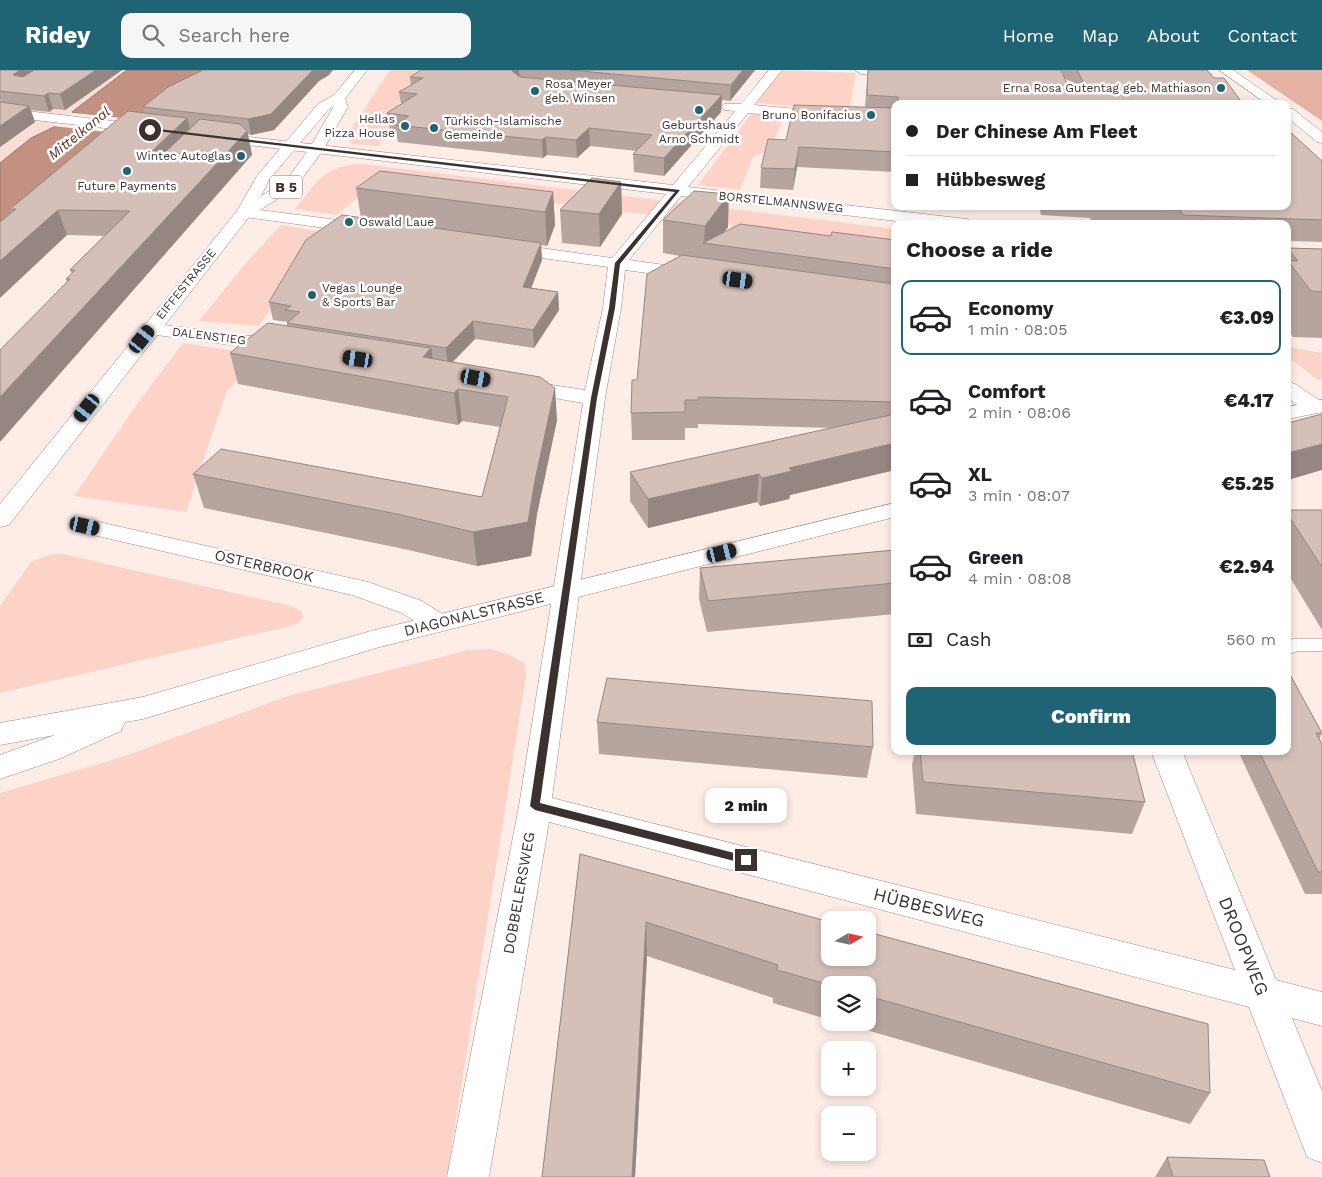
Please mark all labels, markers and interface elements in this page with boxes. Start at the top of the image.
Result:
search box [121,13,471,58]
text: Ridey [25,21,91,49]
icon: search [139,21,167,49]
text: Search here [179,24,290,47]
text: Home [1003,25,1054,46]
text: Map [1082,25,1119,46]
text: About [1147,25,1199,46]
text: Contact [1227,25,1297,46]
place label: Rosa Meyer geb. Winsen [545,77,615,105]
place label: Erna Rosa Gutentag geb. Mathiason [1003,81,1211,95]
marker: Erna Rosa Gutentag geb. Mathiason [1215,82,1227,94]
marker: Rosa Meyer geb. Winsen [529,85,541,97]
water label: Mittelkanal [45,103,113,163]
marker: Geburtshaus Arno Schmidt [693,104,705,116]
place label: Bruno Bonifacius [762,108,861,122]
marker: Bruno Bonifacius [865,109,877,121]
place label: Hellas Pizza House [324,112,395,140]
place label: Türkisch-Islamische Gemeinde [444,114,562,142]
place label: Geburtshaus Arno Schmidt [659,118,739,146]
route start [139,119,161,141]
marker: Hellas Pizza House [399,120,411,132]
text: Der Chinese Am Fleet [936,120,1137,143]
marker: Türkisch-Islamische Gemeinde [428,122,440,134]
place label: Wintec Autoglas [136,149,231,163]
marker: Wintec Autoglas [235,150,247,162]
marker: Future Payments [121,165,133,177]
text: Hübbesweg [936,168,1045,191]
road number: B 5 [270,175,302,198]
place label: Future Payments [77,179,177,193]
street label: BORSTELMANNSWEG [718,188,844,216]
place label: Oswald Laue [359,215,434,229]
marker: Oswald Laue [343,216,355,228]
text: Choose a ride [906,237,1053,262]
street label: EIFFESTRASSE [153,246,219,322]
car [722,270,753,290]
place label: Vegas Lounge & Sports Bar [322,281,402,309]
marker: Vegas Lounge & Sports Bar [306,289,318,301]
icon: car [908,295,953,340]
text: Economy [968,297,1053,320]
text: €3.09 [1220,306,1274,329]
text: 1 min · 08:05 [968,320,1067,339]
car [126,323,157,355]
street label: DALENSTIEG [171,325,247,347]
car [342,349,373,369]
car [459,368,492,388]
icon: car [908,378,953,423]
text: Comfort [968,380,1046,403]
text: €4.17 [1224,389,1274,412]
car [71,392,102,424]
text: 2 min · 08:06 [968,403,1071,422]
icon: car [908,461,953,506]
text: XL [968,463,992,486]
text: €5.25 [1221,472,1274,495]
text: 3 min · 08:07 [968,486,1070,505]
car [68,515,101,537]
car [705,542,738,564]
icon: car [908,544,953,589]
street label: OSTERBROOK [213,546,315,586]
text: Green [968,546,1024,569]
text: €2.94 [1219,555,1274,578]
text: 4 min · 08:08 [968,569,1072,588]
street label: DIAGONALSTRASSE [402,588,546,640]
icon: cash [906,626,934,654]
text: Cash [946,628,992,651]
text: 560 m [1226,630,1276,649]
button: Confirm [906,687,1276,745]
callout: 2 min [705,788,787,822]
text: 2 min [724,796,768,815]
street label: DOBBELERSWEG [499,830,539,956]
route end [735,849,757,871]
street label: HÜBBESWEG [871,883,987,931]
street label: DROOPWEG [1215,894,1273,998]
north arrow [821,911,876,966]
map controls [821,911,876,1161]
button: layers [821,976,876,1031]
button: + [821,1041,876,1096]
button: − [821,1106,876,1161]

